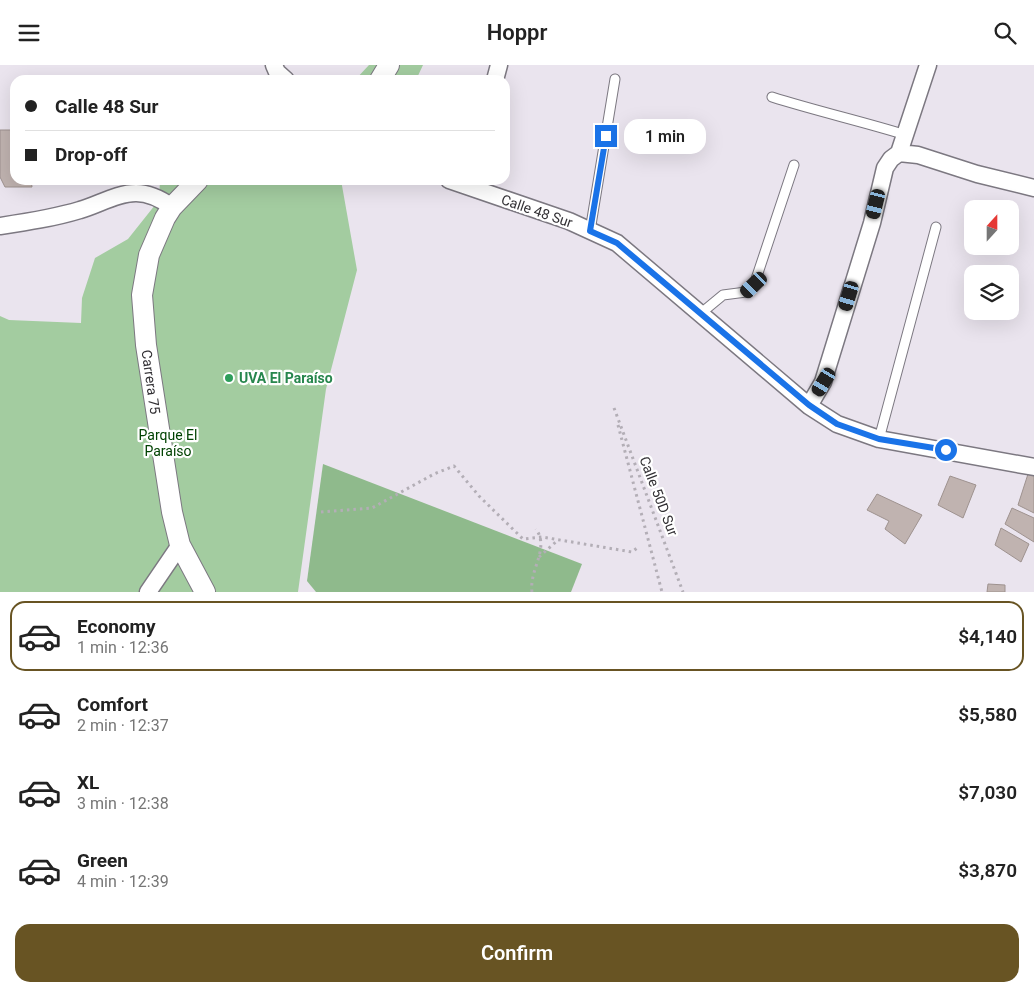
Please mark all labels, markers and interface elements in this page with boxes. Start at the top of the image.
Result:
icon: menu [15,19,43,47]
icon: search [991,19,1019,47]
text: Hoppr [487,20,547,45]
text: Calle 48 Sur [55,95,158,118]
callout: 1 min [624,119,706,153]
route end [595,125,617,147]
text: 1 min [645,127,685,146]
text: Drop-off [55,143,127,166]
car [865,188,886,220]
street label: Calle 48 Sur [499,191,575,231]
north arrow [964,200,1019,255]
map controls [964,200,1019,320]
button: layers [964,265,1019,320]
car [737,269,770,301]
car [837,279,860,313]
street label: Carrera 75 [139,349,163,415]
car [809,365,838,399]
place label: UVA El Paraíso [239,370,333,386]
marker: UVA El Paraíso [223,372,235,384]
park label: Parque El Paraíso [139,427,197,459]
route start [935,439,957,461]
street label: Calle 50D Sur [637,454,682,538]
icon: car [17,614,62,659]
text: Economy [77,615,156,638]
text: $4,140 [958,625,1017,648]
text: 1 min · 12:36 [77,638,169,657]
icon: car [17,692,62,737]
text: Comfort [77,693,148,716]
text: $5,580 [958,703,1017,726]
text: 2 min · 12:37 [77,716,169,735]
icon: car [17,770,62,815]
text: XL [77,771,99,794]
text: $7,030 [958,781,1017,804]
text: 3 min · 12:38 [77,794,169,813]
icon: car [17,848,62,893]
text: Green [77,849,128,872]
text: $3,870 [958,859,1017,882]
text: 4 min · 12:39 [77,872,169,891]
button: Confirm [15,924,1019,982]

